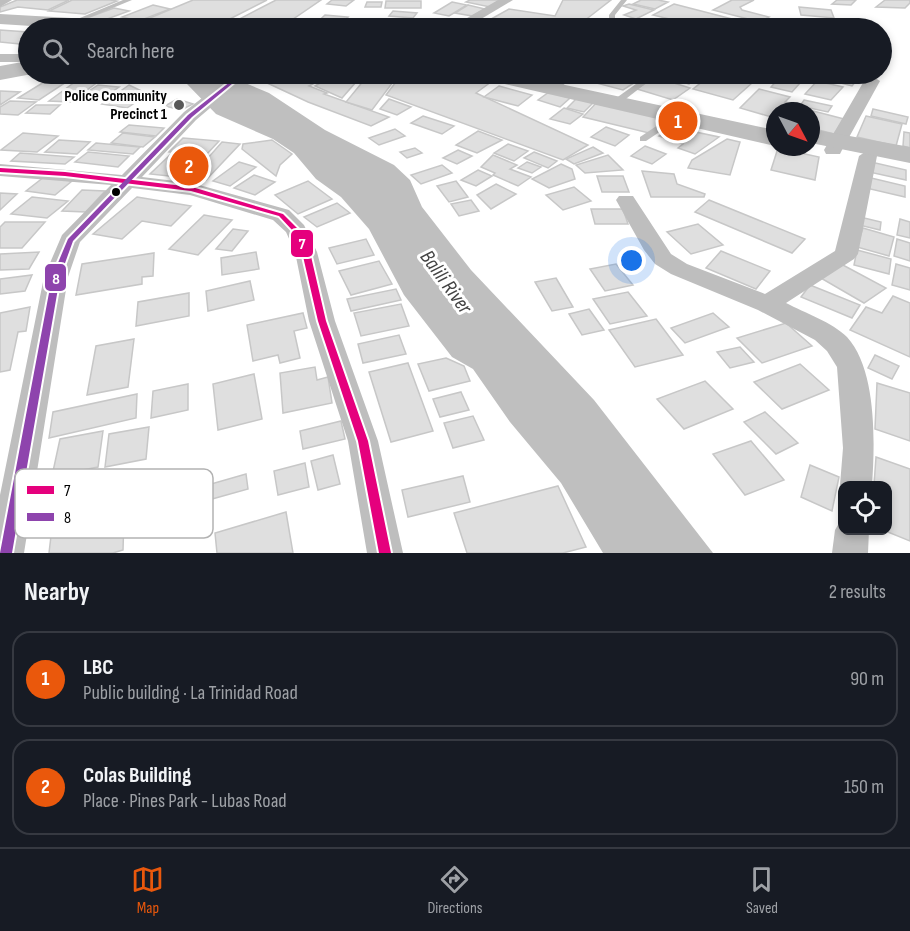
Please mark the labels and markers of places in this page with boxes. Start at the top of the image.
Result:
place label: Police Community Precinct 1 [64,87,168,124]
marker: Police Community Precinct 1 [172,98,186,112]
pin: 1 [658,98,698,144]
pin: 2 [170,144,208,188]
unlabelled marker [110,186,122,198]

